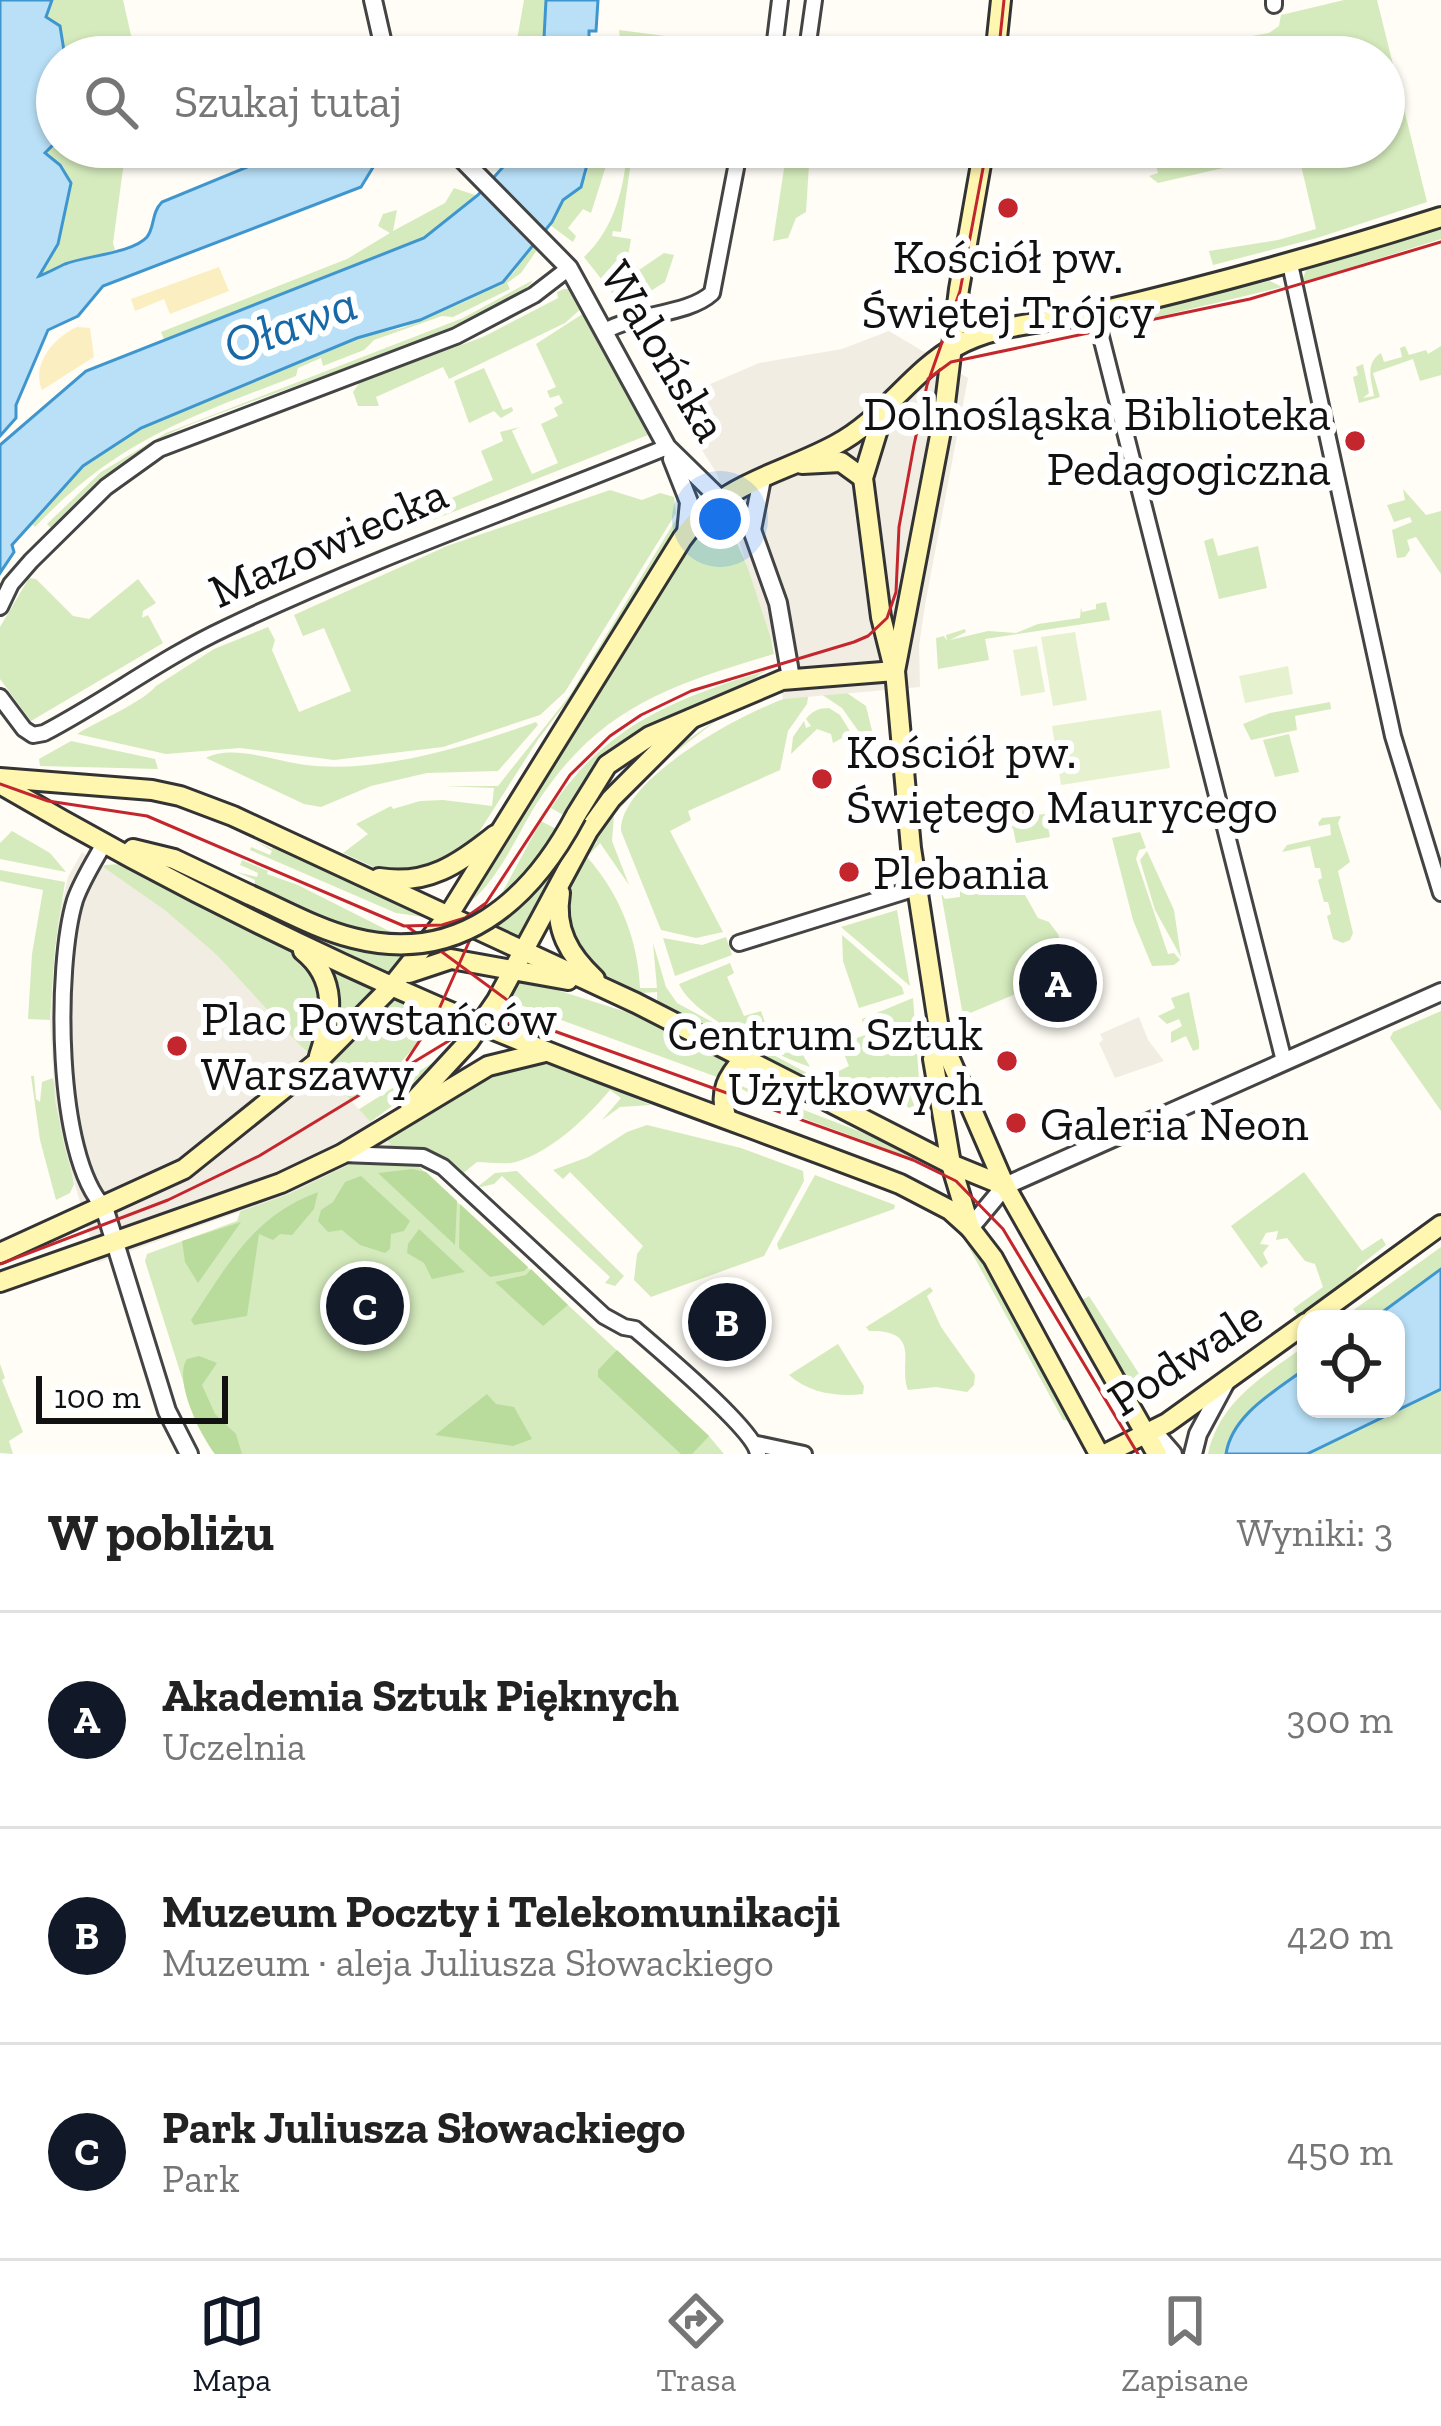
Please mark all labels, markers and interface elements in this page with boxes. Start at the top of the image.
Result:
search box [36,36,1405,168]
icon: search [78,69,144,135]
text: Szukaj tutaj [174,75,402,129]
marker: Kościół pw. Świętej Trójcy [995,195,1021,221]
place label: Kościół pw. Świętej Trójcy [861,228,1155,340]
street label: Walońska [588,251,740,451]
water label: Oława [215,272,365,376]
place label: Dolnośląska Biblioteka Pedagogiczna [863,385,1331,497]
marker: Dolnośląska Biblioteka Pedagogiczna [1342,428,1368,454]
street label: Mazowiecka [200,464,456,620]
your location [690,489,750,549]
place label: Kościół pw. Świętego Maurycego [846,723,1278,835]
marker: Kościół pw. Świętego Maurycego [809,766,835,792]
place label: Plebania [873,844,1049,901]
marker: Plebania [836,859,862,885]
pin: A [1019,938,1097,1028]
place label: Plac Powstańców Warszawy [201,990,557,1102]
place label: Centrum Sztuk Użytkowych [667,1005,983,1117]
marker: Plac Powstańców Warszawy [164,1033,190,1059]
marker: Centrum Sztuk Użytkowych [994,1048,1020,1074]
place label: Galeria Neon [1040,1095,1309,1152]
marker: Galeria Neon [1003,1110,1029,1136]
pin: C [326,1261,404,1351]
pin: B [688,1277,766,1367]
street label: Podwale [1097,1286,1273,1428]
map controls [1297,1310,1405,1418]
button: locate [1297,1310,1405,1418]
scale bar [36,1370,228,1423]
text: 100 m [54,1377,141,1416]
text: W pobliżu [48,1502,274,1563]
text: Wyniki: 3 [1237,1509,1393,1556]
text: Akademia Sztuk Pięknych [162,1669,679,1723]
text: A [74,1696,100,1743]
text: 300 m [1286,1696,1393,1743]
text: Uczelnia [162,1723,306,1770]
text: Muzeum Poczty i Telekomunikacji [162,1885,840,1939]
text: B [75,1912,99,1959]
text: 420 m [1287,1912,1393,1959]
text: Muzeum · aleja Juliusza Słowackiego [162,1939,774,1986]
text: Park Juliusza Słowackiego [162,2101,685,2155]
text: C [74,2128,100,2175]
text: 450 m [1287,2128,1393,2175]
text: Park [162,2155,239,2202]
tab: Mapa [192,2288,271,2399]
tab: Trasa [656,2288,736,2399]
tab: Zapisane [1121,2288,1249,2399]

